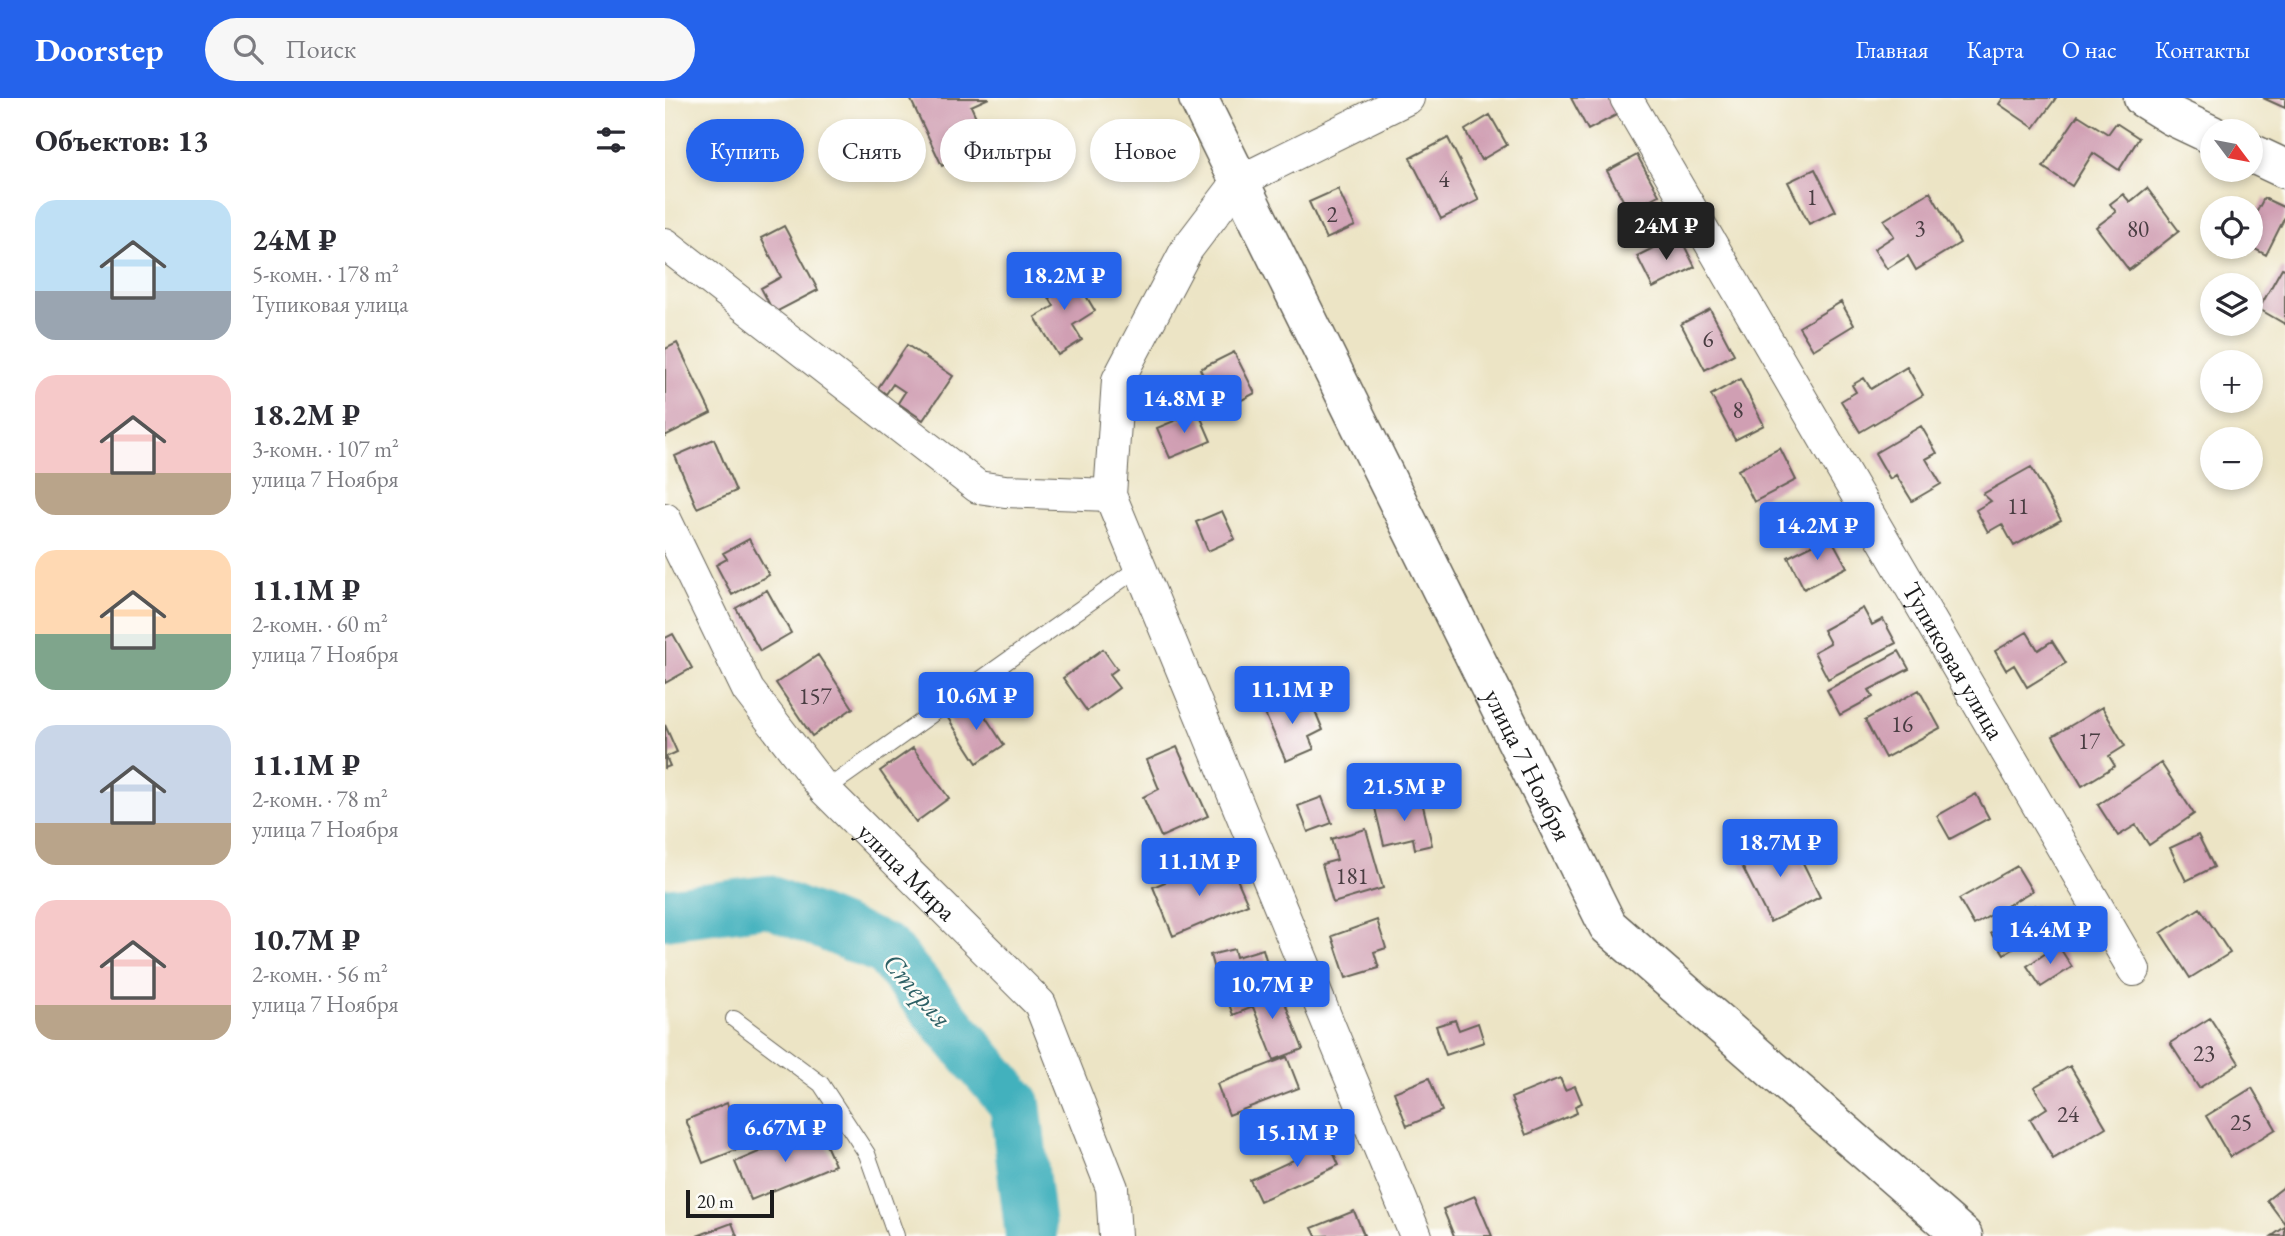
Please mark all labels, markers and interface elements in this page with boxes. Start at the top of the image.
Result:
search box [205,18,695,81]
text: Doorstep [35,28,163,71]
icon: search [229,30,267,68]
text: Поиск [285,32,356,66]
text: Главная [1855,34,1929,65]
text: Карта [1967,34,2024,65]
text: О нас [2062,34,2117,65]
text: Контакты [2155,34,2250,65]
chip: Купить [686,119,804,182]
chip: Снять [818,119,926,182]
chip: Фильтры [940,119,1076,182]
chip: Новое [1090,119,1200,182]
north arrow [2200,119,2263,182]
map controls [2200,119,2263,490]
text: Объектов: 13 [35,121,209,160]
icon: filters [592,121,630,159]
house number: 4 [1438,164,1450,194]
house number: 1 [1806,182,1818,212]
button: locate [2200,196,2263,259]
house number: 2 [1326,199,1338,229]
pin: 24M ₽ [1617,202,1715,262]
text: 24M ₽ [1633,210,1699,240]
house number: 3 [1914,213,1926,243]
house number: 80 [2127,214,2149,244]
text: 24M ₽ [252,220,337,259]
icon: home [91,228,175,312]
pin: 18.2M ₽ [999,252,1129,312]
text: 5-комн. · 178 m² [252,259,399,289]
text: 18.2M ₽ [1023,260,1105,290]
button: layers [2200,273,2263,336]
text: Тупиковая улица [252,289,408,319]
house number: 6 [1702,324,1714,354]
button: + [2200,350,2263,413]
pin: 14.8M ₽ [1119,376,1249,435]
text: 14.8M ₽ [1143,383,1225,413]
text: 18.2M ₽ [252,395,360,434]
house number: 8 [1732,395,1744,425]
icon: home [91,403,175,487]
button: − [2200,427,2263,490]
text: 3-комн. · 107 m² [252,434,399,464]
text: улица 7 Ноября [252,464,399,494]
house number: 11 [2007,491,2029,521]
pin: 14.2M ₽ [1752,503,1882,562]
text: 14.2M ₽ [1776,510,1858,540]
text: 11.1M ₽ [252,570,360,609]
street label: Тупиковая улица [1895,576,2013,746]
icon: home [91,578,175,662]
text: 2-комн. · 60 m² [252,609,388,639]
text: улица 7 Ноября [252,639,399,669]
pin: 11.1M ₽ [1227,666,1357,726]
pin: 10.6M ₽ [911,672,1041,732]
text: 11.1M ₽ [1251,674,1333,704]
text: 10.6M ₽ [935,680,1017,710]
house number: 157 [798,681,833,711]
street label: улица 7 Ноября [1476,683,1580,847]
house number: 16 [1891,709,1913,739]
house number: 17 [2078,726,2101,756]
text: 11.1M ₽ [252,745,360,784]
icon: home [91,753,175,837]
pin: 21.5M ₽ [1339,764,1469,823]
text: 21.5M ₽ [1363,771,1445,801]
text: 2-комн. · 78 m² [252,784,388,814]
text: улица 7 Ноября [252,814,399,844]
street label: улица Мира [850,815,964,929]
pin: 18.7M ₽ [1715,820,1845,879]
text: 18.7M ₽ [1739,827,1821,857]
pin: 11.1M ₽ [1134,838,1264,898]
text: 11.1M ₽ [1158,846,1240,876]
house number: 181 [1335,861,1369,891]
pin: 14.4M ₽ [1985,906,2115,966]
text: 14.4M ₽ [2009,914,2091,944]
text: 10.7M ₽ [252,920,360,959]
icon: home [91,928,175,1012]
water label: Стерля [875,945,961,1035]
text: 2-комн. · 56 m² [252,959,388,989]
pin: 10.7M ₽ [1207,962,1337,1021]
text: 10.7M ₽ [1231,969,1313,999]
text: улица 7 Ноября [252,989,399,1019]
house number: 23 [2193,1038,2215,1068]
house number: 24 [2057,1099,2080,1129]
pin: 6.67M ₽ [720,1104,850,1164]
house number: 25 [2230,1107,2252,1137]
pin: 15.1M ₽ [1232,1110,1362,1169]
text: 6.67M ₽ [744,1112,826,1142]
text: 15.1M ₽ [1256,1117,1338,1147]
scale bar [686,1187,773,1219]
text: 20 m [697,1189,734,1214]

